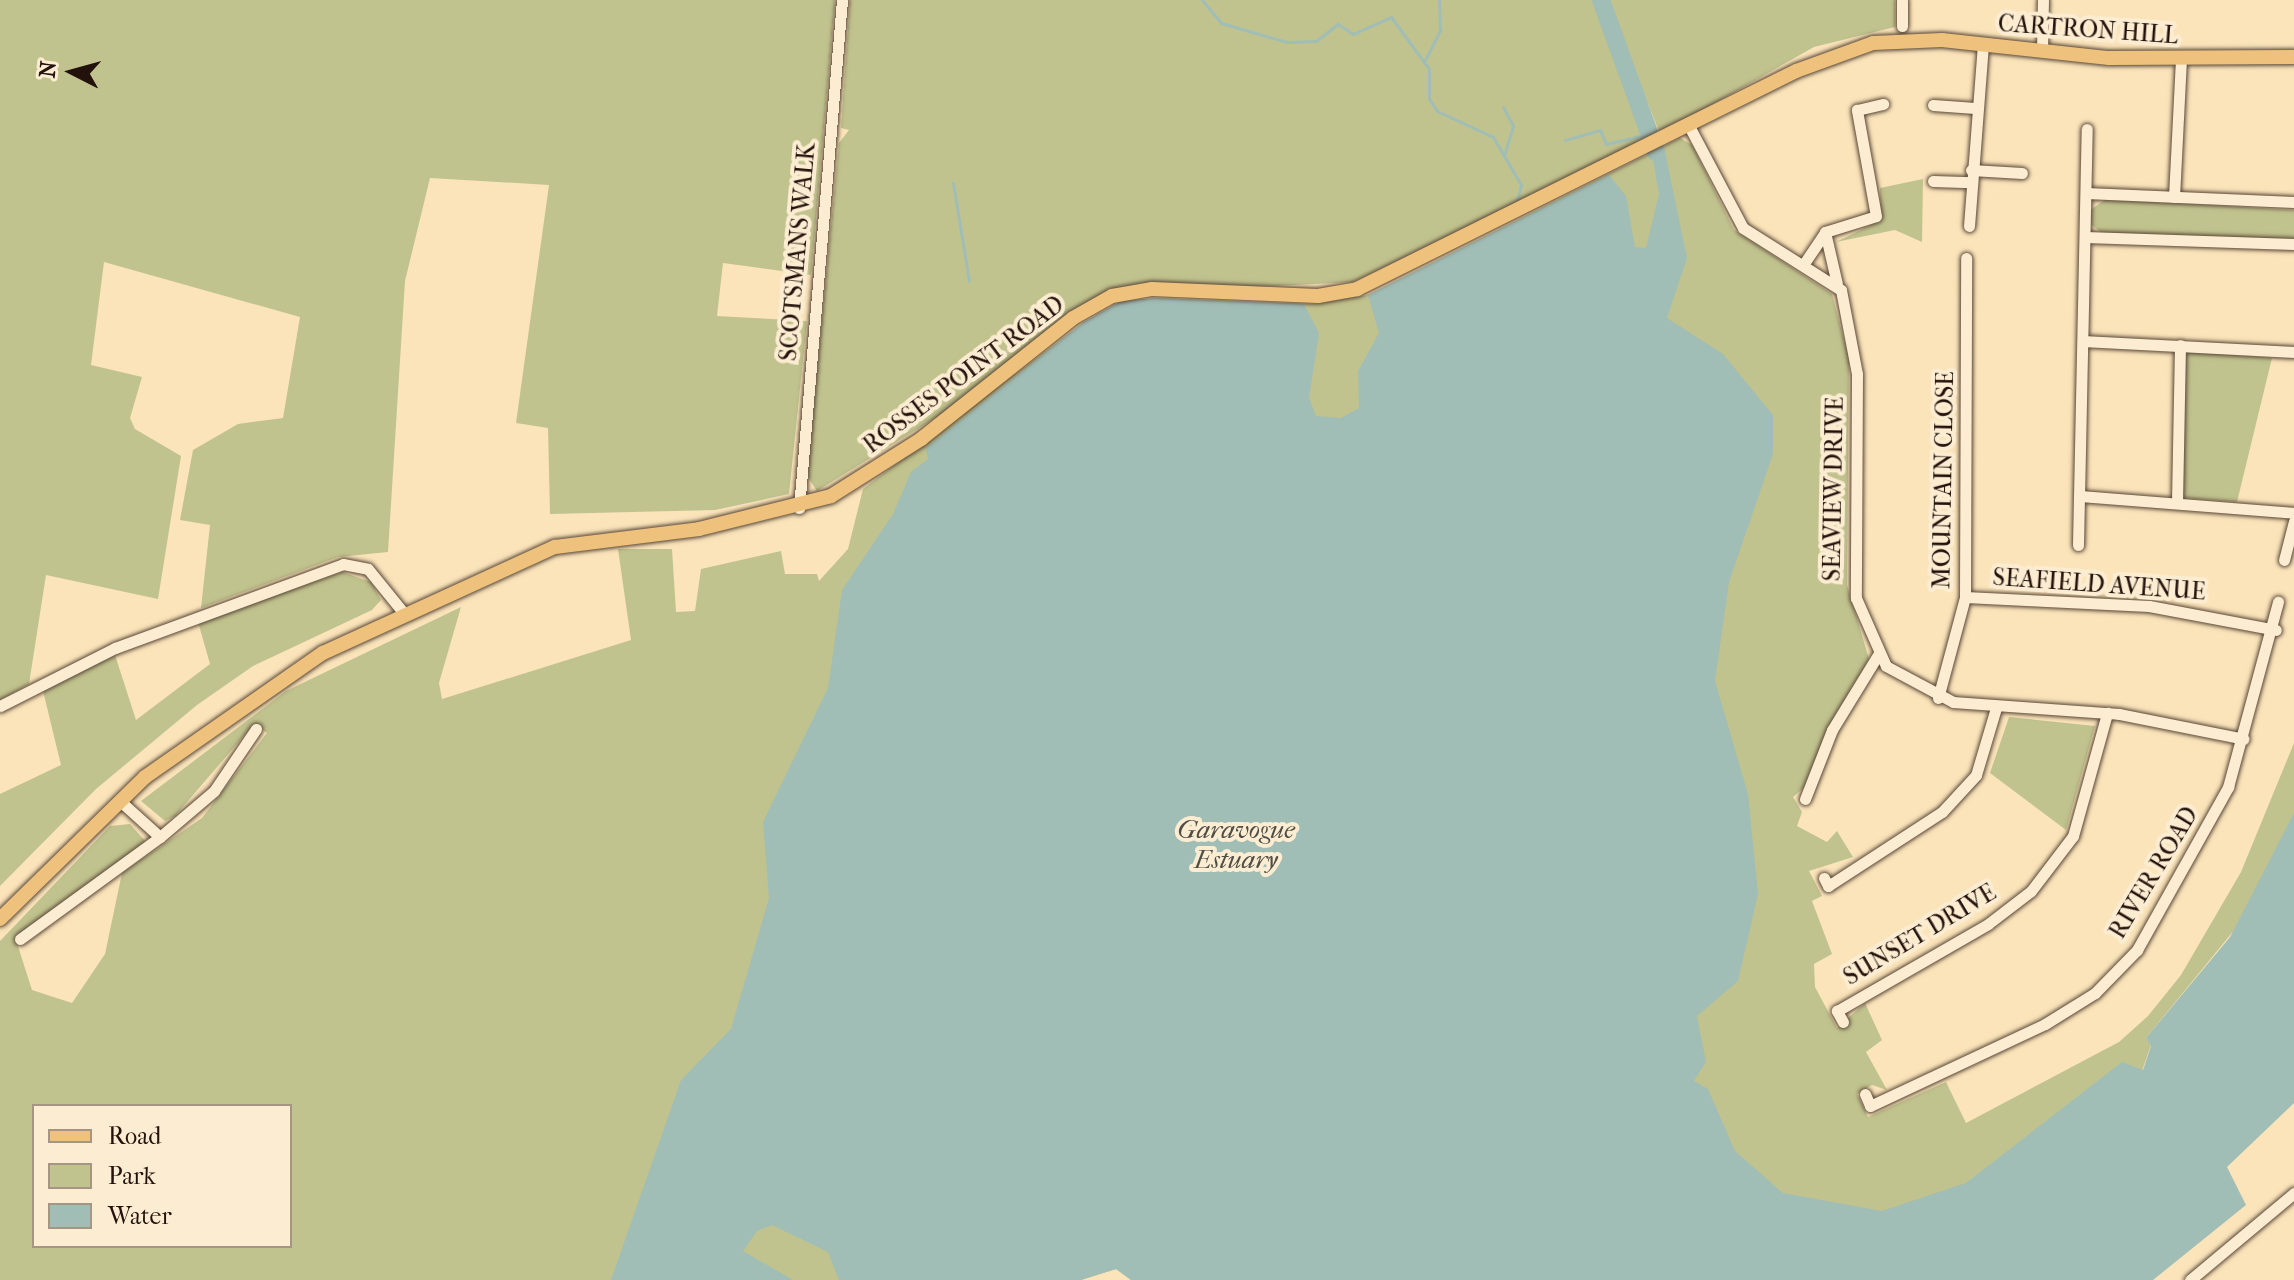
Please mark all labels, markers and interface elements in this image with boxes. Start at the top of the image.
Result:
street label: CARTRON HILL [1997,9,2179,51]
north arrow [32,32,112,112]
text: N [34,60,62,79]
street label: SCOTSMANS WALK [774,142,822,362]
street label: ROSSES POINT ROAD [858,290,1070,460]
street label: MOUNTAIN CLOSE [1928,371,1960,589]
street label: SEAVIEW DRIVE [1818,396,1850,582]
street label: SEAFIELD AVENUE [1992,563,2206,607]
street label: RIVER ROAD [2103,802,2205,944]
water label: Garavogue Estuary [1177,814,1295,876]
street label: SUNSET DRIVE [1839,878,2001,992]
legend [32,1104,292,1248]
text: Road [108,1122,161,1150]
text: Park [108,1162,156,1190]
text: Water [108,1202,172,1230]

